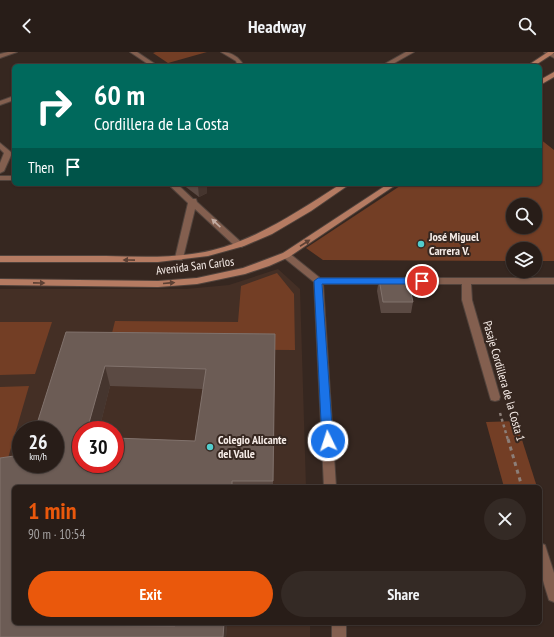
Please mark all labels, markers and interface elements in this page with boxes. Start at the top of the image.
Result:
icon: back [16,15,38,37]
text: Headway [248,15,306,38]
icon: search [516,15,538,37]
text: 60 m [94,76,145,113]
icon: right [28,80,80,132]
text: Cordillera de La Costa [94,112,229,135]
icon: arrive [62,156,84,178]
text: Then [28,158,54,177]
map controls [506,198,542,278]
button: search [506,198,542,234]
one-way arrow [211,218,221,228]
place label: José Miguel Carrera V. [428,229,479,258]
one-way arrow [299,239,311,246]
marker: José Miguel Carrera V. [416,239,426,249]
button: layers [506,242,542,278]
street label: Avenida San Carlos [155,253,235,278]
one-way arrow [122,257,135,263]
pin [405,264,439,298]
icon: arrive [411,270,433,292]
one-way arrow [33,280,46,286]
one-way arrow [163,280,175,286]
street label: Pasaje Cordillera de la Costa 1 [480,319,529,443]
position arrow [307,420,349,462]
speed limit sign: 30 [72,421,124,473]
text: 26 [28,429,48,455]
place label: Colegio Alicante del Valle [218,432,287,461]
marker: Colegio Alicante del Valle [205,442,215,452]
text: km/h [29,450,47,463]
text: 1 min [28,495,76,526]
button: close [484,498,526,540]
text: 90 m · 10:54 [28,526,85,543]
button: Exit [28,571,273,617]
button: Share [281,571,526,617]

